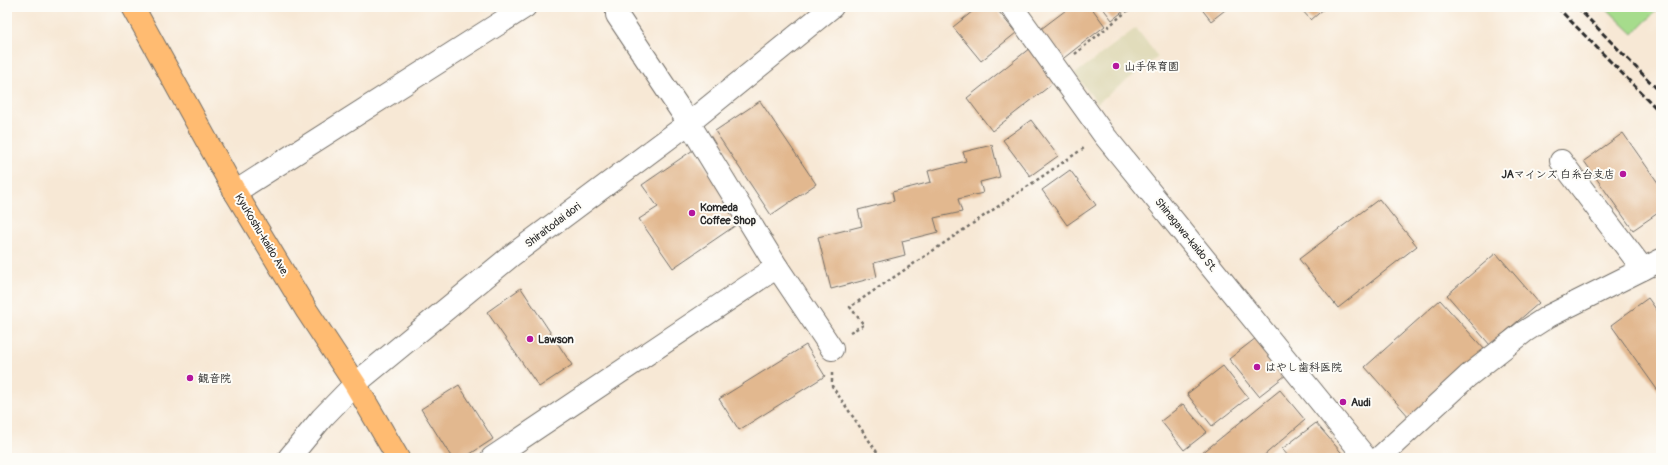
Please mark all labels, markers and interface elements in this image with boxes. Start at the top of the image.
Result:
place label: 山手保育園 [1124,60,1179,73]
marker: 山手保育園 [1111,61,1121,71]
place label: JAマインズ 白糸台支店 [1501,168,1615,181]
marker: JAマインズ 白糸台支店 [1618,169,1628,179]
street label: KyuKoshu-kaido Ave. [232,191,292,279]
street label: Shinagawa-kaido St. [1152,196,1220,274]
street label: Shiraitodai dori [522,200,584,250]
place label: Komeda Coffee Shop [700,201,756,227]
marker: Komeda Coffee Shop [687,208,697,218]
place label: Lawson [538,333,574,346]
marker: Lawson [525,334,535,344]
place label: はやし歯科医院 [1265,361,1342,374]
marker: はやし歯科医院 [1252,362,1262,372]
place label: 観音院 [198,372,231,385]
marker: 観音院 [185,373,195,383]
place label: Audi [1351,396,1371,409]
marker: Audi [1338,397,1348,407]

